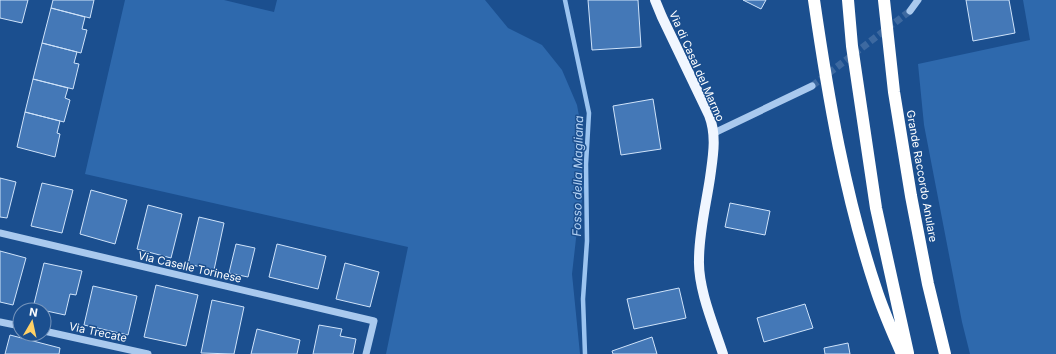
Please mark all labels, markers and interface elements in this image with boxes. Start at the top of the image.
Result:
street label: Via di Casal del Marmo [666,9,728,124]
street label: Grande Raccordo Anulare [903,109,941,243]
water label: Fosso della Magliana [569,115,586,237]
street label: Via Caselle Torinese [137,248,243,286]
north arrow [12,302,52,342]
text: N [28,305,39,320]
street label: Via Trecate [68,319,128,345]

